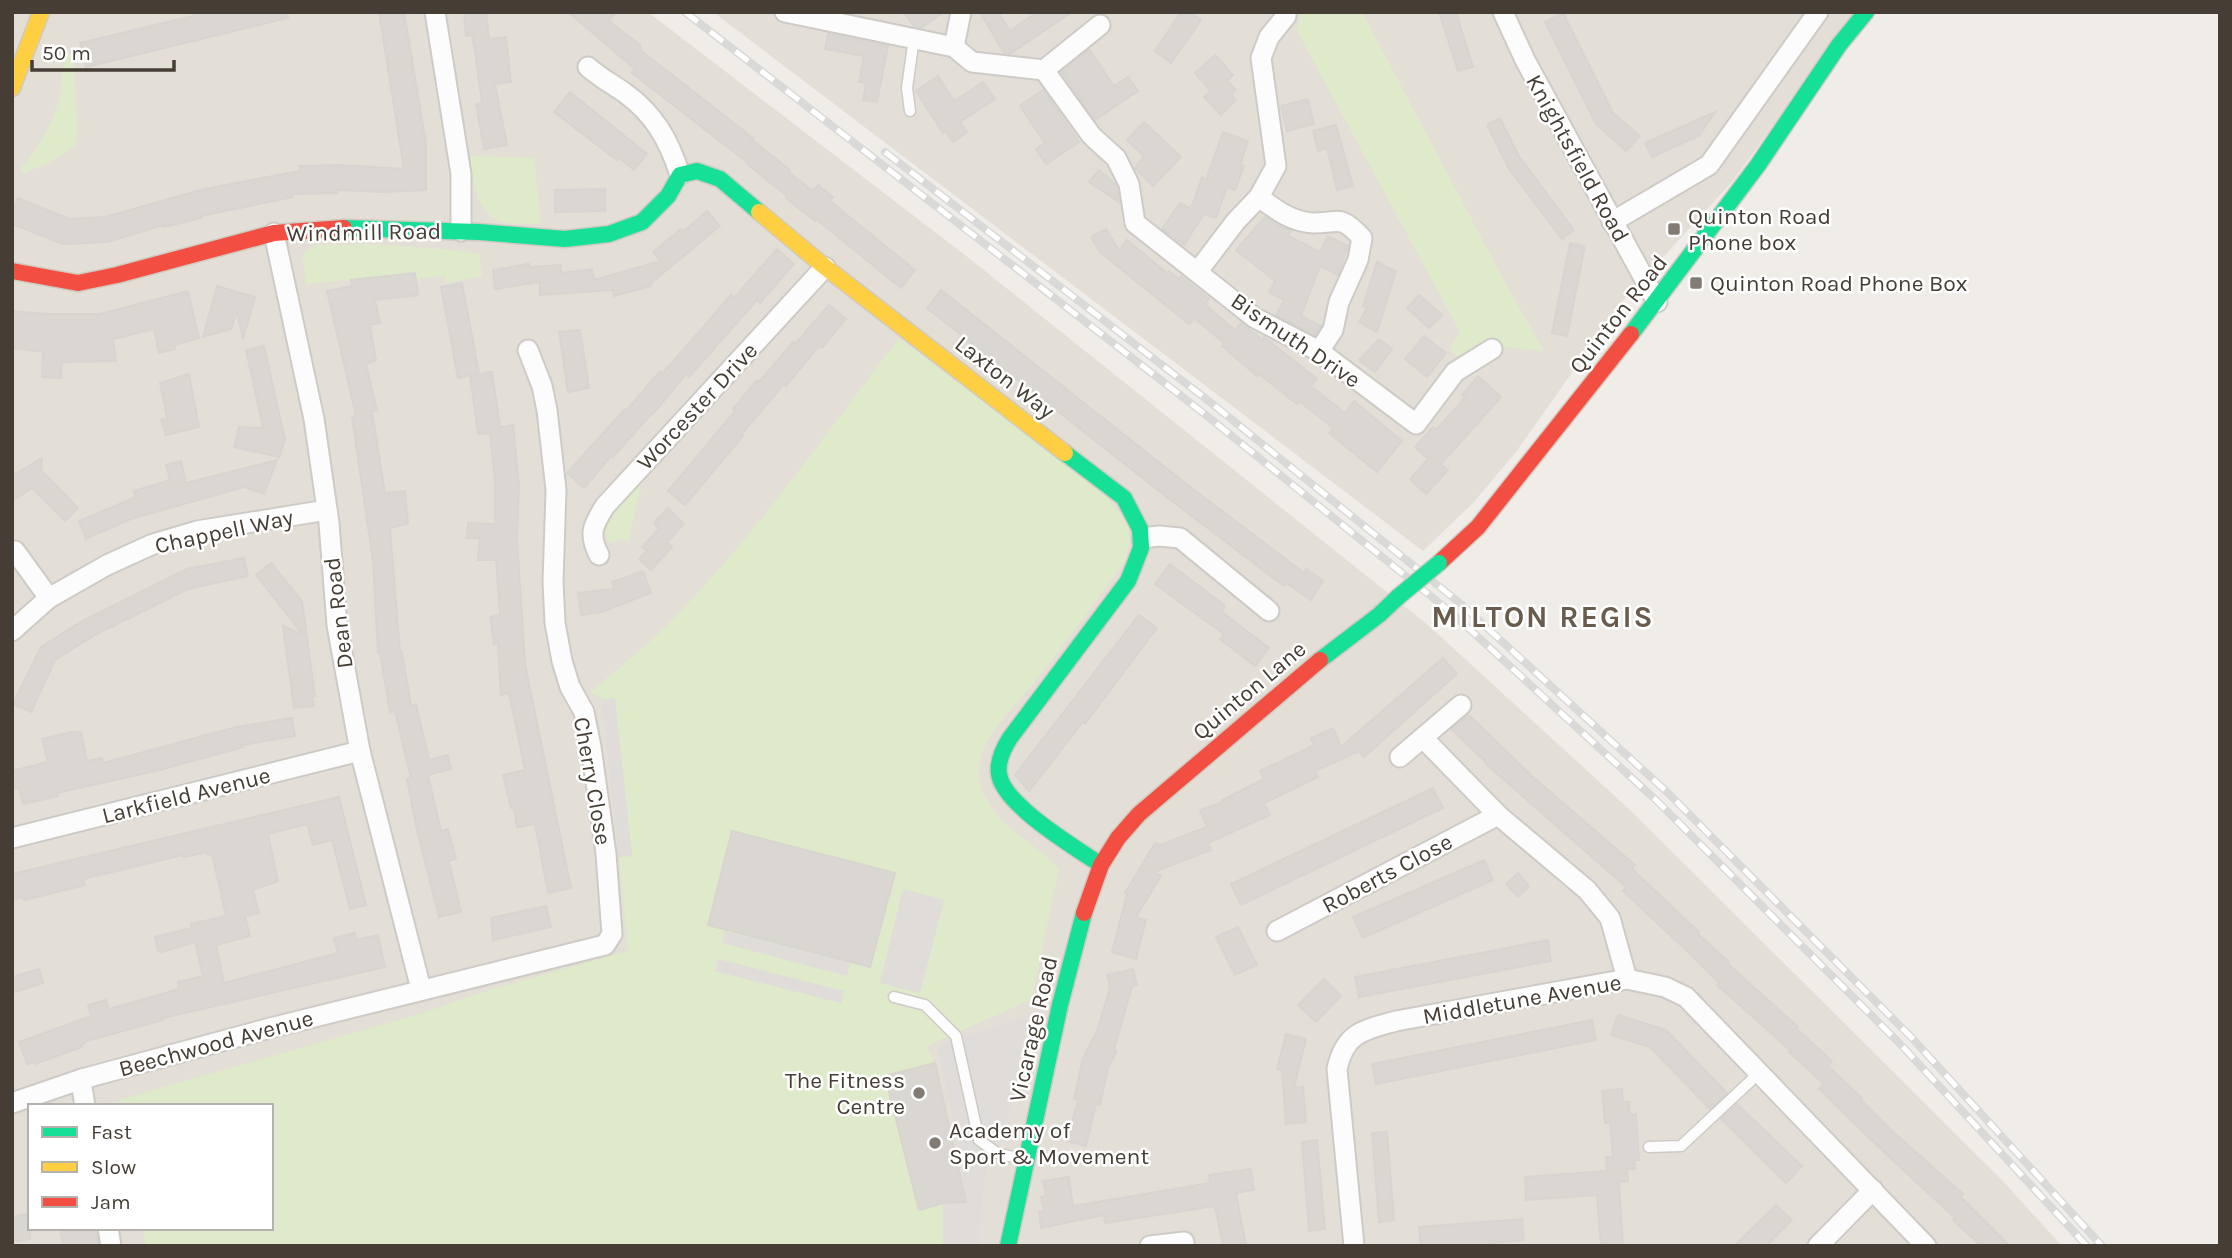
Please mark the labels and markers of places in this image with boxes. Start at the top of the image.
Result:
place label: Quinton Road Phone box [1688,203,1831,256]
marker: Quinton Road Phone box [1666,221,1682,237]
place label: Quinton Road Phone Box [1710,270,1968,297]
marker: Quinton Road Phone Box [1688,275,1704,291]
place label: The Fitness Centre [785,1067,905,1120]
marker: The Fitness Centre [911,1085,927,1101]
place label: Academy of Sport & Movement [949,1117,1149,1170]
marker: Academy of Sport & Movement [927,1135,943,1151]

